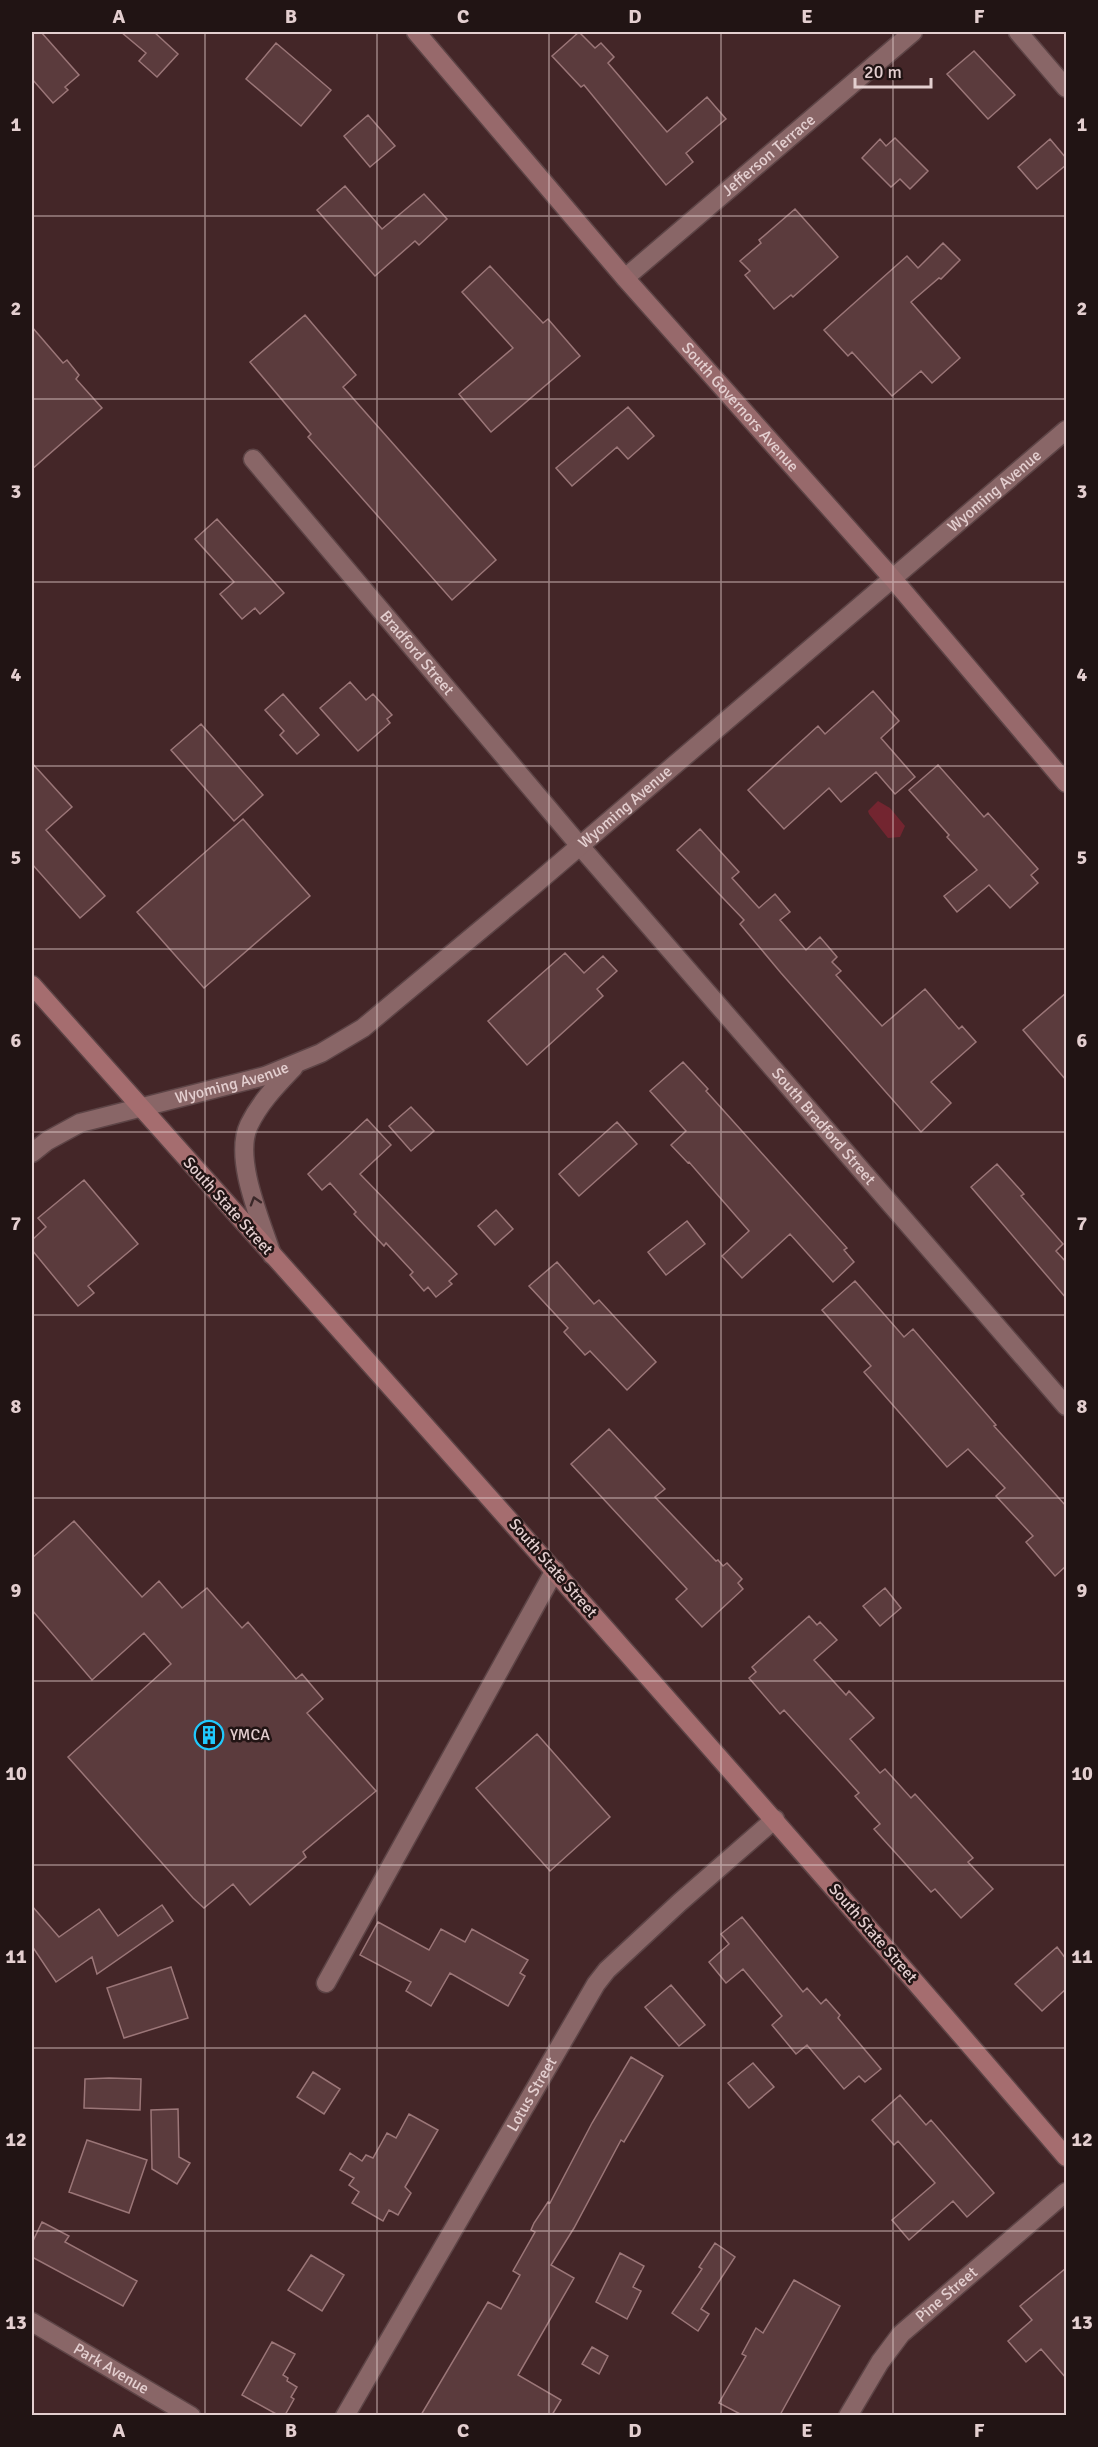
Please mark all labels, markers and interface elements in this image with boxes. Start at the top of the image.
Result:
text: A [113,4,126,29]
text: B [285,4,297,29]
text: C [457,4,469,29]
text: D [628,4,642,29]
text: E [801,4,813,29]
text: F [974,4,985,29]
scale bar [855,51,932,89]
text: 20 m [864,61,902,83]
street label: Jefferson Terrace [718,110,820,201]
text: 1 [11,112,22,137]
text: 1 [1077,112,1088,137]
text: 2 [11,296,21,321]
text: 2 [1077,296,1087,321]
street label: South Governors Avenue [677,338,803,476]
street label: Wyoming Avenue [944,445,1046,537]
text: 3 [11,479,21,504]
text: 3 [1077,479,1087,504]
street label: Bradford Street [375,607,459,700]
text: 4 [11,662,22,687]
text: 4 [1077,662,1088,687]
street label: Wyoming Avenue [574,761,676,853]
text: 5 [11,845,21,870]
text: 5 [1077,845,1087,870]
text: 6 [11,1028,22,1053]
text: 6 [1077,1028,1088,1053]
street label: Wyoming Avenue [173,1057,292,1108]
street label: South Bradford Street [767,1064,880,1189]
street label: South State Street [179,1153,277,1259]
one-way arrow [250,1196,262,1207]
text: 7 [11,1211,22,1236]
text: 7 [1077,1211,1088,1236]
text: 8 [11,1394,22,1419]
text: 8 [1077,1394,1088,1419]
street label: South State Street [504,1514,602,1622]
text: 9 [11,1578,22,1603]
text: 9 [1077,1578,1088,1603]
building icon: YMCA [193,1719,225,1751]
place label: YMCA [230,1725,270,1745]
text: 10 [5,1761,27,1786]
text: 10 [1071,1761,1093,1786]
street label: South State Street [824,1879,922,1987]
text: 11 [5,1944,27,1969]
text: 11 [1071,1944,1093,1969]
street label: Lotus Street [502,2053,562,2135]
text: 12 [5,2127,27,2152]
text: 12 [1071,2127,1093,2152]
street label: Pine Street [912,2262,982,2327]
text: 13 [5,2310,27,2335]
text: 13 [1071,2310,1093,2335]
street label: Park Avenue [70,2339,153,2399]
text: A [113,2418,126,2443]
text: B [285,2418,297,2443]
text: C [457,2418,469,2443]
text: D [628,2418,642,2443]
text: E [801,2418,813,2443]
text: F [974,2418,985,2443]

